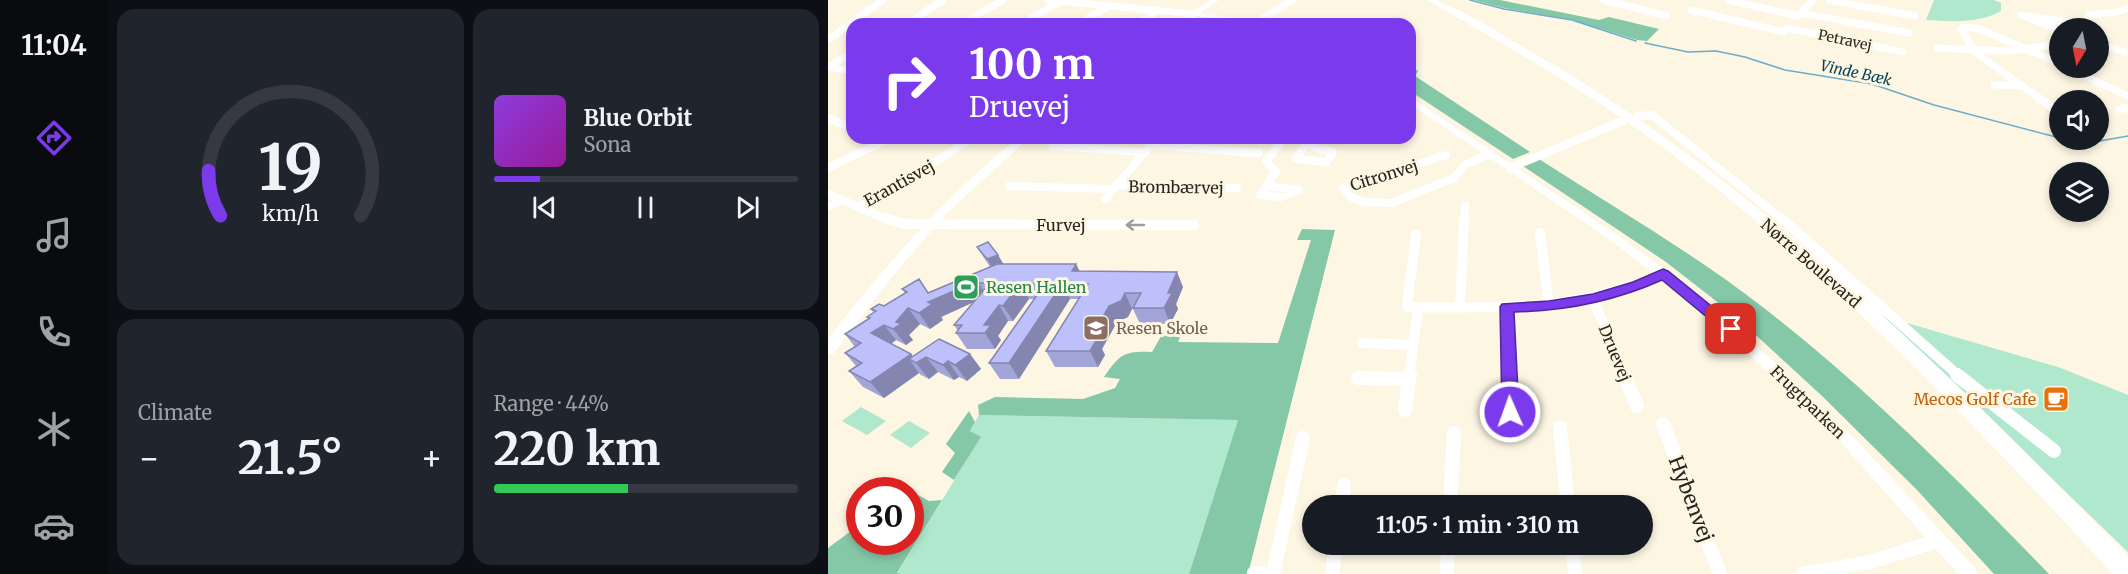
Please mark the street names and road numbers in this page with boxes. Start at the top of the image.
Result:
street label: Petravej [1816,26,1874,54]
street label: Erantisvej [860,155,938,211]
street label: Citronvej [1348,155,1420,195]
street label: Brombærvej [1128,176,1224,198]
street label: Nørre Boulevard [1757,214,1865,312]
street label: Furvej [1036,215,1086,235]
street label: Druevej [1594,321,1636,385]
street label: Frugtparken [1766,361,1850,443]
street label: Hybenvej [1664,452,1719,546]

